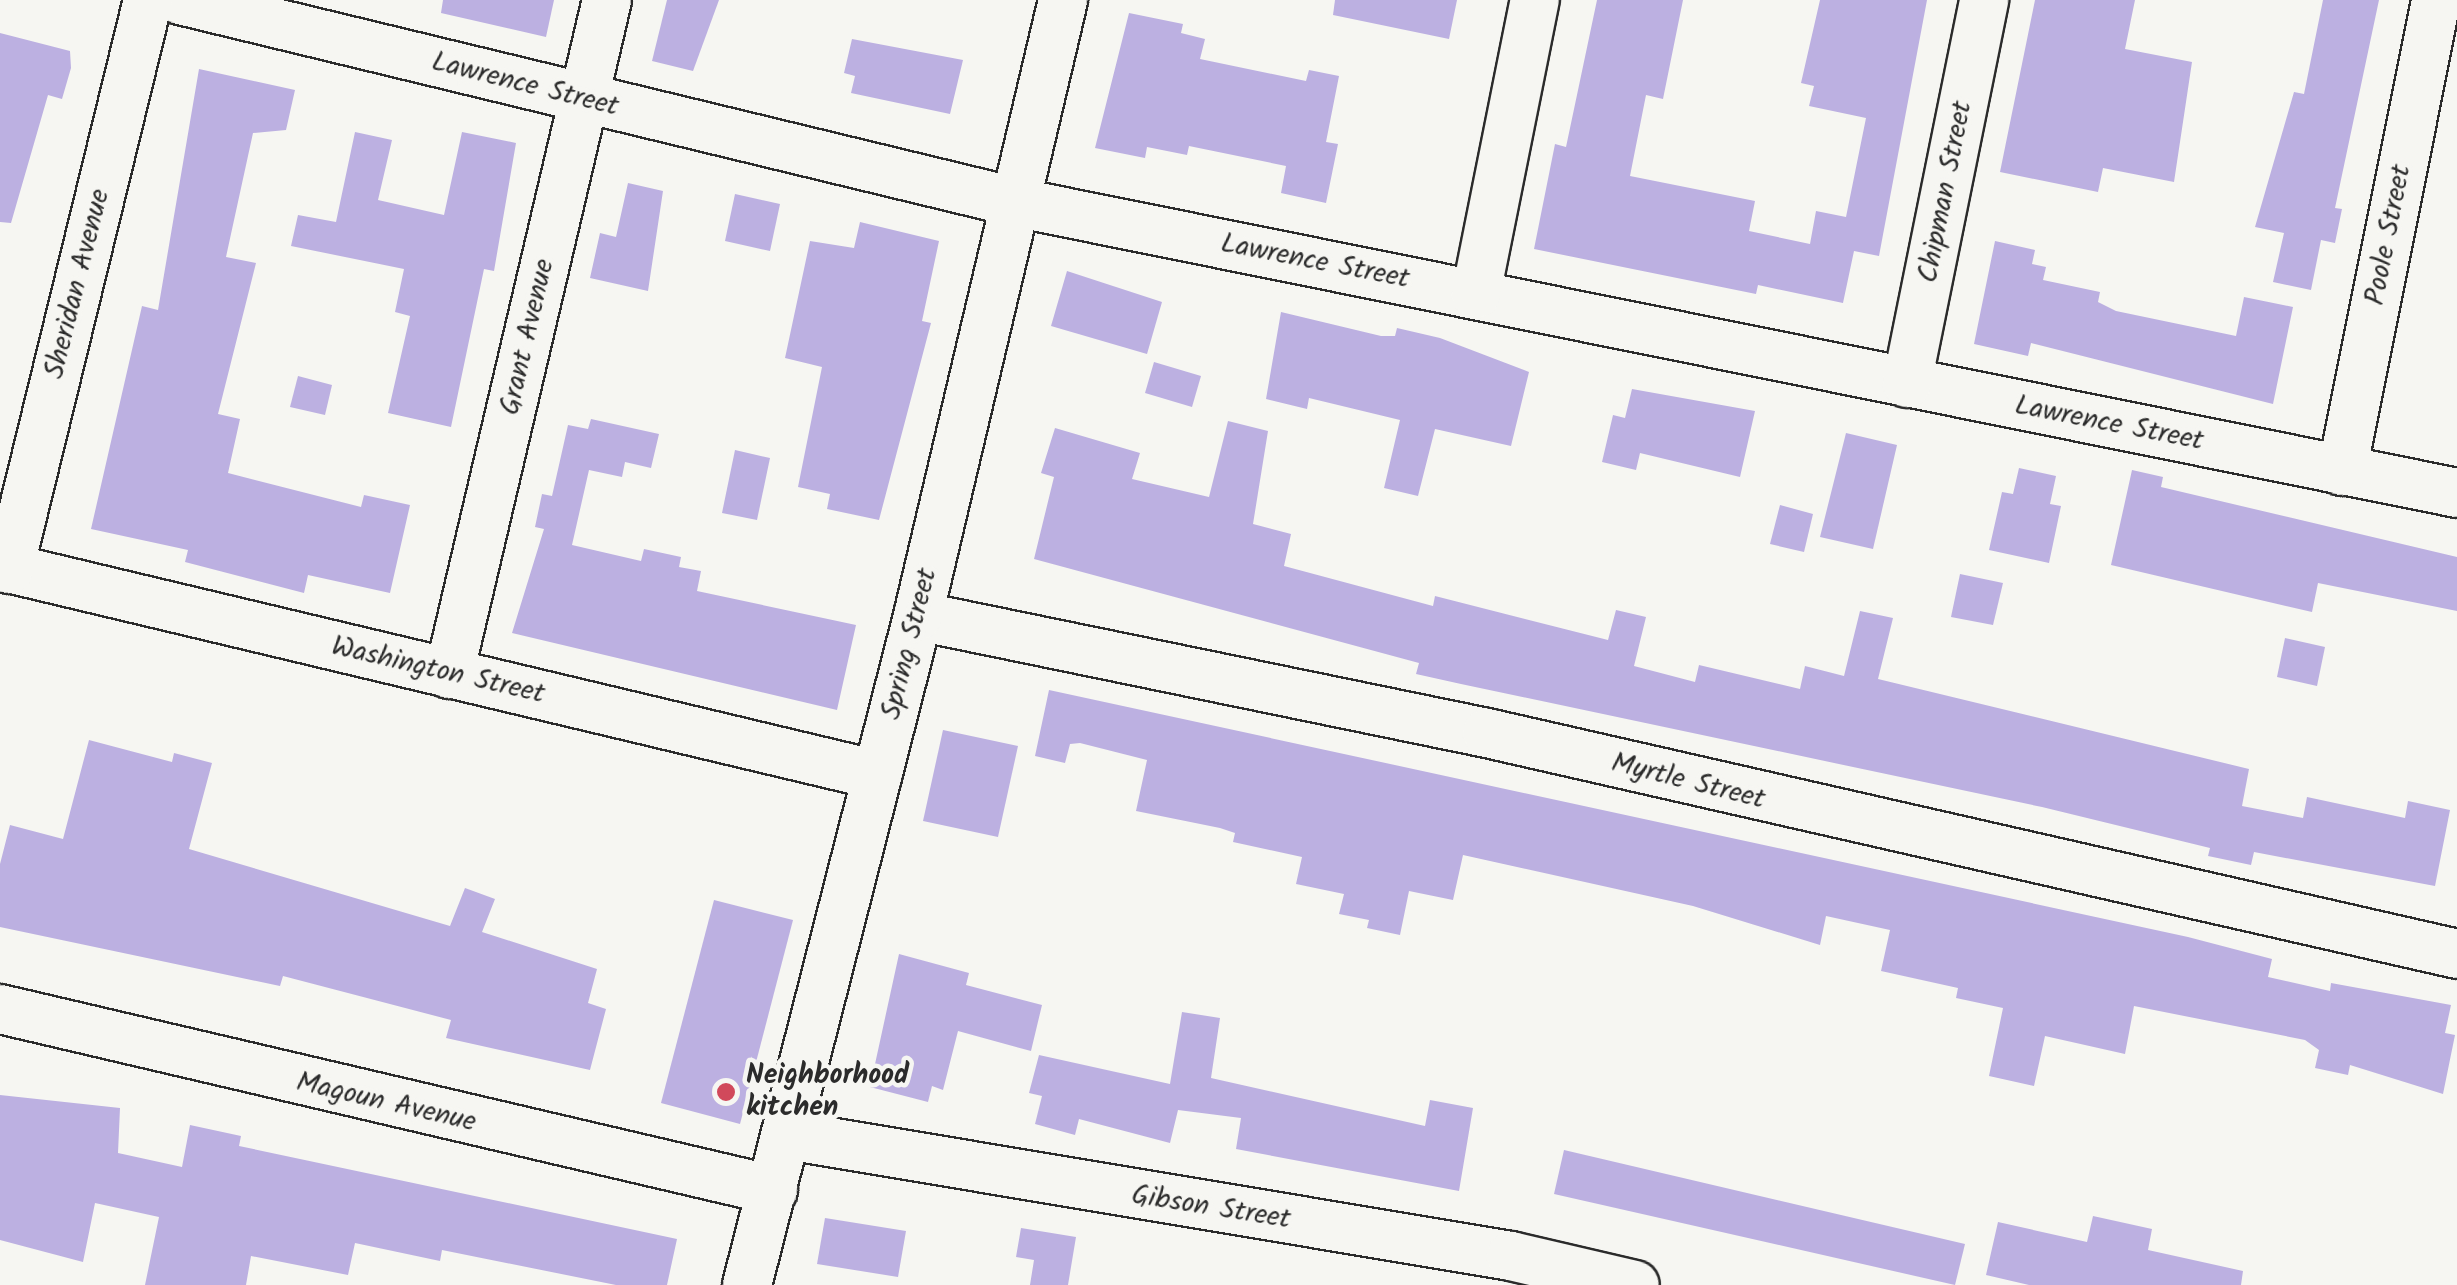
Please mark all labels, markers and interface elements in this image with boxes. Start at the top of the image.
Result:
street label: Lawrence Street [428,46,622,124]
street label: Chipman Street [1912,98,1980,286]
street label: Poole Street [2359,162,2419,308]
street label: Sheridan Avenue [38,186,118,382]
street label: Lawrence Street [1218,227,1412,297]
street label: Grant Avenue [494,256,562,418]
street label: Lawrence Street [2012,389,2206,459]
street label: Spring Street [875,565,945,723]
street label: Washington Street [328,630,548,712]
street label: Myrtle Street [1608,747,1768,817]
place label: Neighborhood kitchen [746,1059,909,1125]
street label: Magoun Avenue [293,1066,479,1140]
marker: Neighborhood kitchen [715,1081,737,1103]
street label: Gibson Street [1129,1179,1293,1237]

